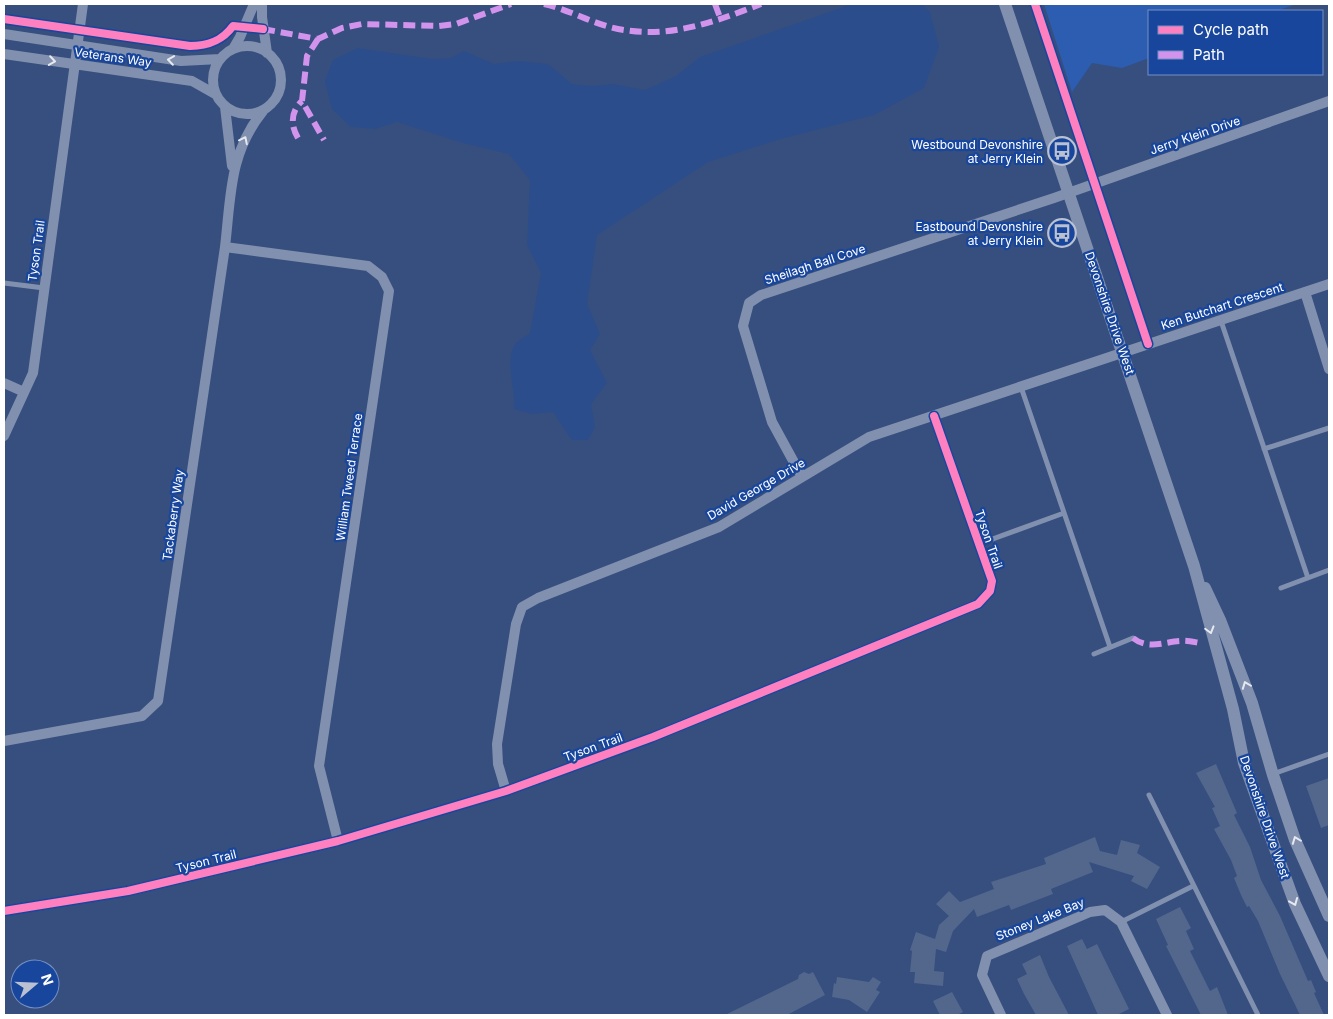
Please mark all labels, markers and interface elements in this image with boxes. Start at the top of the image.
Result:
legend [1148,10,1323,75]
text: Cycle path [1193,20,1269,39]
street label: Veterans Way [73,44,153,70]
text: Path [1193,45,1225,64]
one-way arrow [48,55,56,66]
one-way arrow [167,55,176,65]
street label: Jerry Klein Drive [1148,113,1242,157]
one-way arrow [238,136,248,145]
bus stop icon: Westbound Devonshire at Jerry Klein [1047,136,1077,166]
place label: Westbound Devonshire at Jerry Klein [911,137,1043,166]
bus stop icon: Eastbound Devonshire at Jerry Klein [1047,218,1077,248]
street label: Tyson Trail [24,219,48,283]
place label: Eastbound Devonshire at Jerry Klein [915,219,1043,248]
street label: Sheilagh Ball Cove [763,241,867,287]
street label: Devonshire Drive West [1082,250,1138,376]
street label: Ken Butchart Crescent [1159,279,1285,333]
street label: William Tweed Terrace [333,412,365,542]
street label: David George Drive [704,455,808,523]
street label: Tackaberry Way [159,468,187,562]
street label: Tyson Trail [972,507,1006,571]
one-way arrow [1204,626,1215,634]
one-way arrow [1241,681,1252,690]
street label: Tyson Trail [561,729,625,765]
street label: Devonshire Drive West [1237,754,1293,880]
one-way arrow [1291,836,1302,845]
street label: Tyson Trail [174,846,238,876]
street label: Stoney Lake Bay [994,894,1087,944]
one-way arrow [1288,897,1298,906]
north arrow [10,959,60,1009]
text: N [38,972,58,987]

